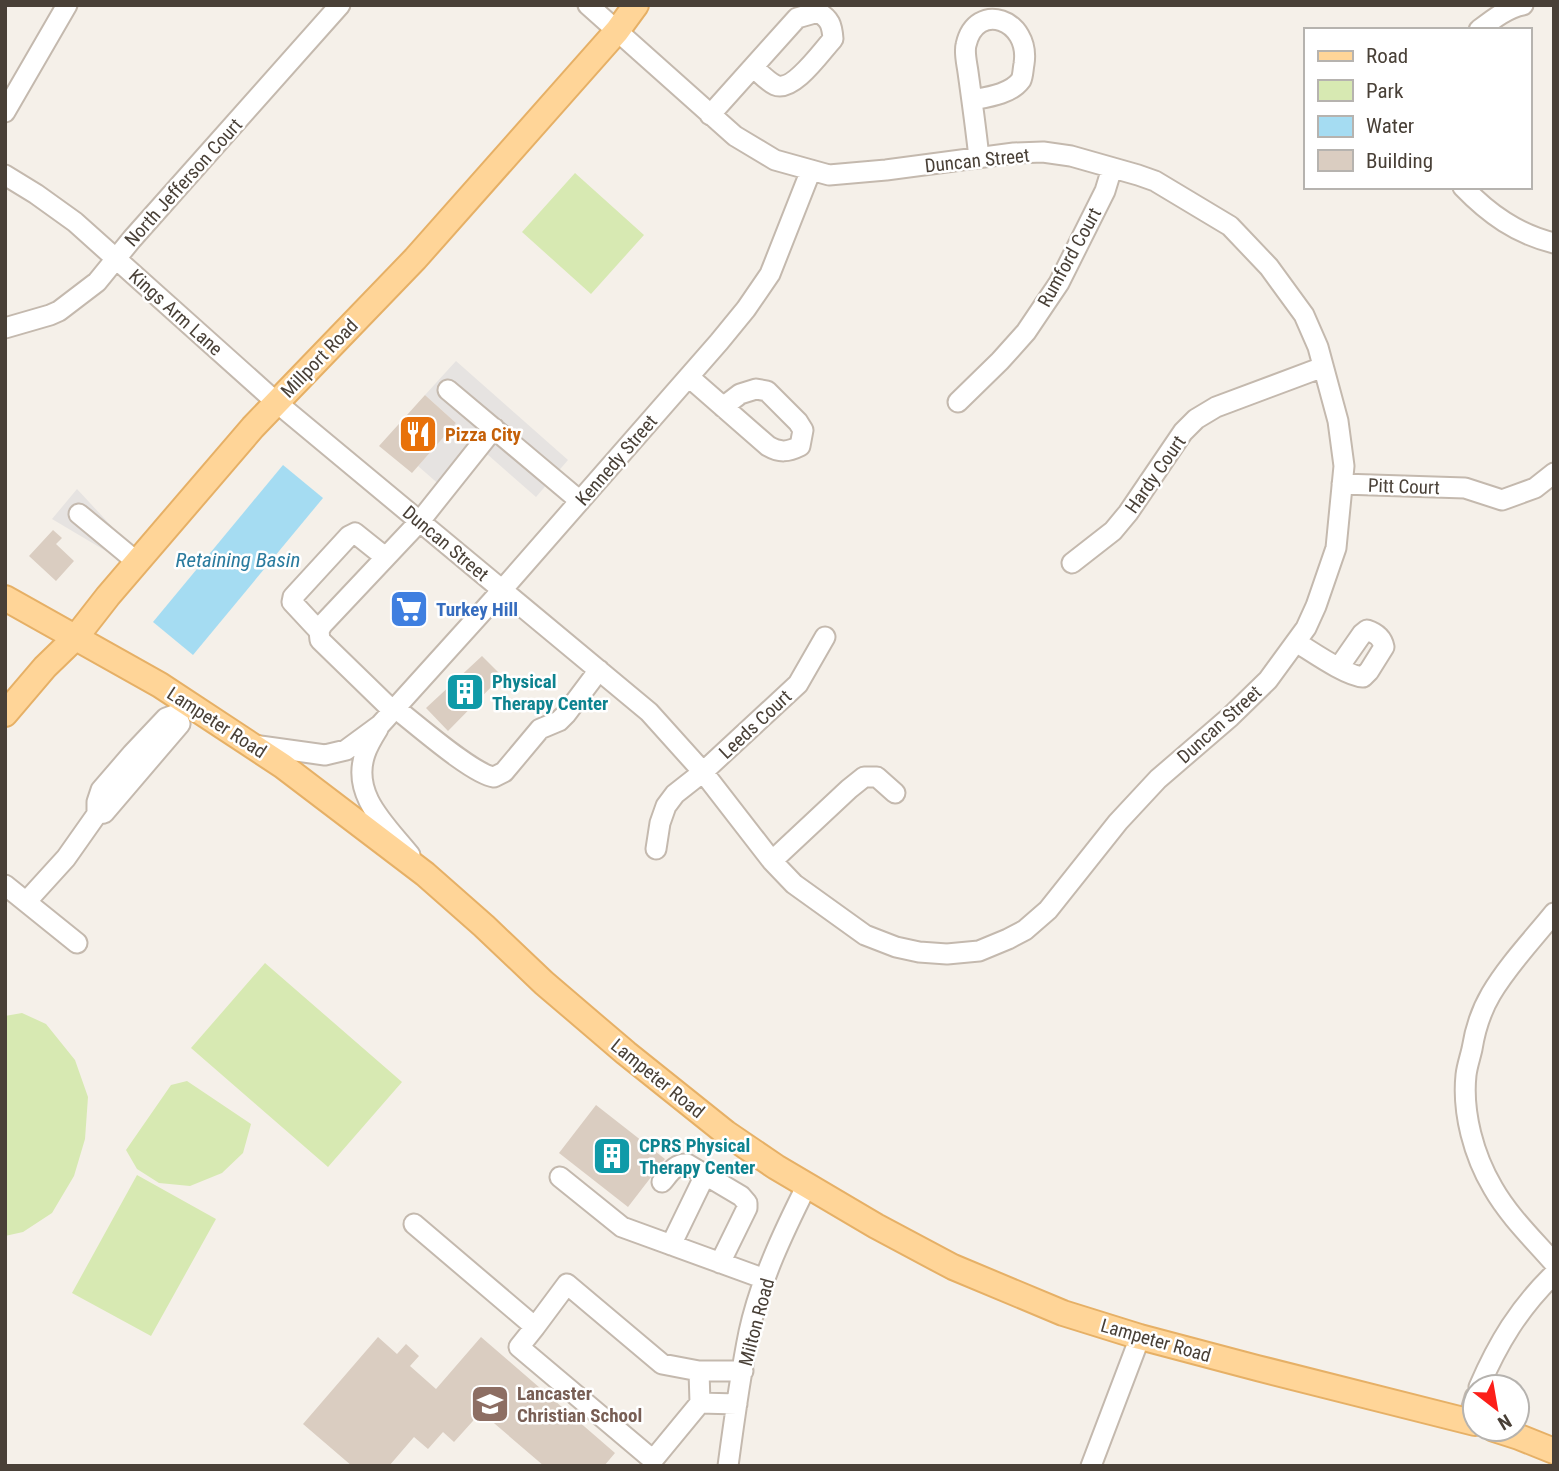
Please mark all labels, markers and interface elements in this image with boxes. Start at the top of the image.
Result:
legend [1304,28,1531,189]
text: Road [1366,44,1408,68]
text: Park [1366,79,1404,103]
street label: North Jefferson Court [120,114,247,251]
text: Water [1366,114,1414,138]
street label: Duncan Street [924,144,1031,177]
text: Building [1366,149,1433,173]
street label: Rumford Court [1033,204,1106,311]
street label: Kings Arm Lane [124,264,227,360]
street label: Millport Road [276,314,363,403]
street label: Kennedy Street [571,410,662,510]
restaurant icon: Pizza City [397,413,439,455]
place label: Pizza City [445,423,522,446]
street label: Hardy Court [1120,431,1191,518]
street label: Pitt Court [1368,474,1440,499]
street label: Duncan Street [398,501,493,586]
water label: Retaining Basin [176,548,300,572]
supermarket icon: Turkey Hill [388,588,430,630]
place label: Turkey Hill [436,598,518,621]
place label: Physical Therapy Center [492,670,608,715]
building icon: Physical Therapy Center [444,671,486,713]
street label: Duncan Street [1173,681,1266,768]
street label: Lampeter Road [163,682,271,763]
street label: Leeds Court [714,685,796,764]
street label: Lampeter Road [606,1034,709,1123]
place label: CPRS Physical Therapy Center [639,1134,755,1179]
building icon: CPRS Physical Therapy Center [591,1135,633,1177]
street label: Milton Road [734,1276,779,1368]
street label: Lampeter Road [1098,1314,1214,1367]
north arrow [1461,1373,1531,1443]
place label: Lancaster Christian School [517,1382,642,1427]
school or university icon: Lancaster Christian School [469,1383,511,1425]
text: N [1494,1409,1515,1435]

